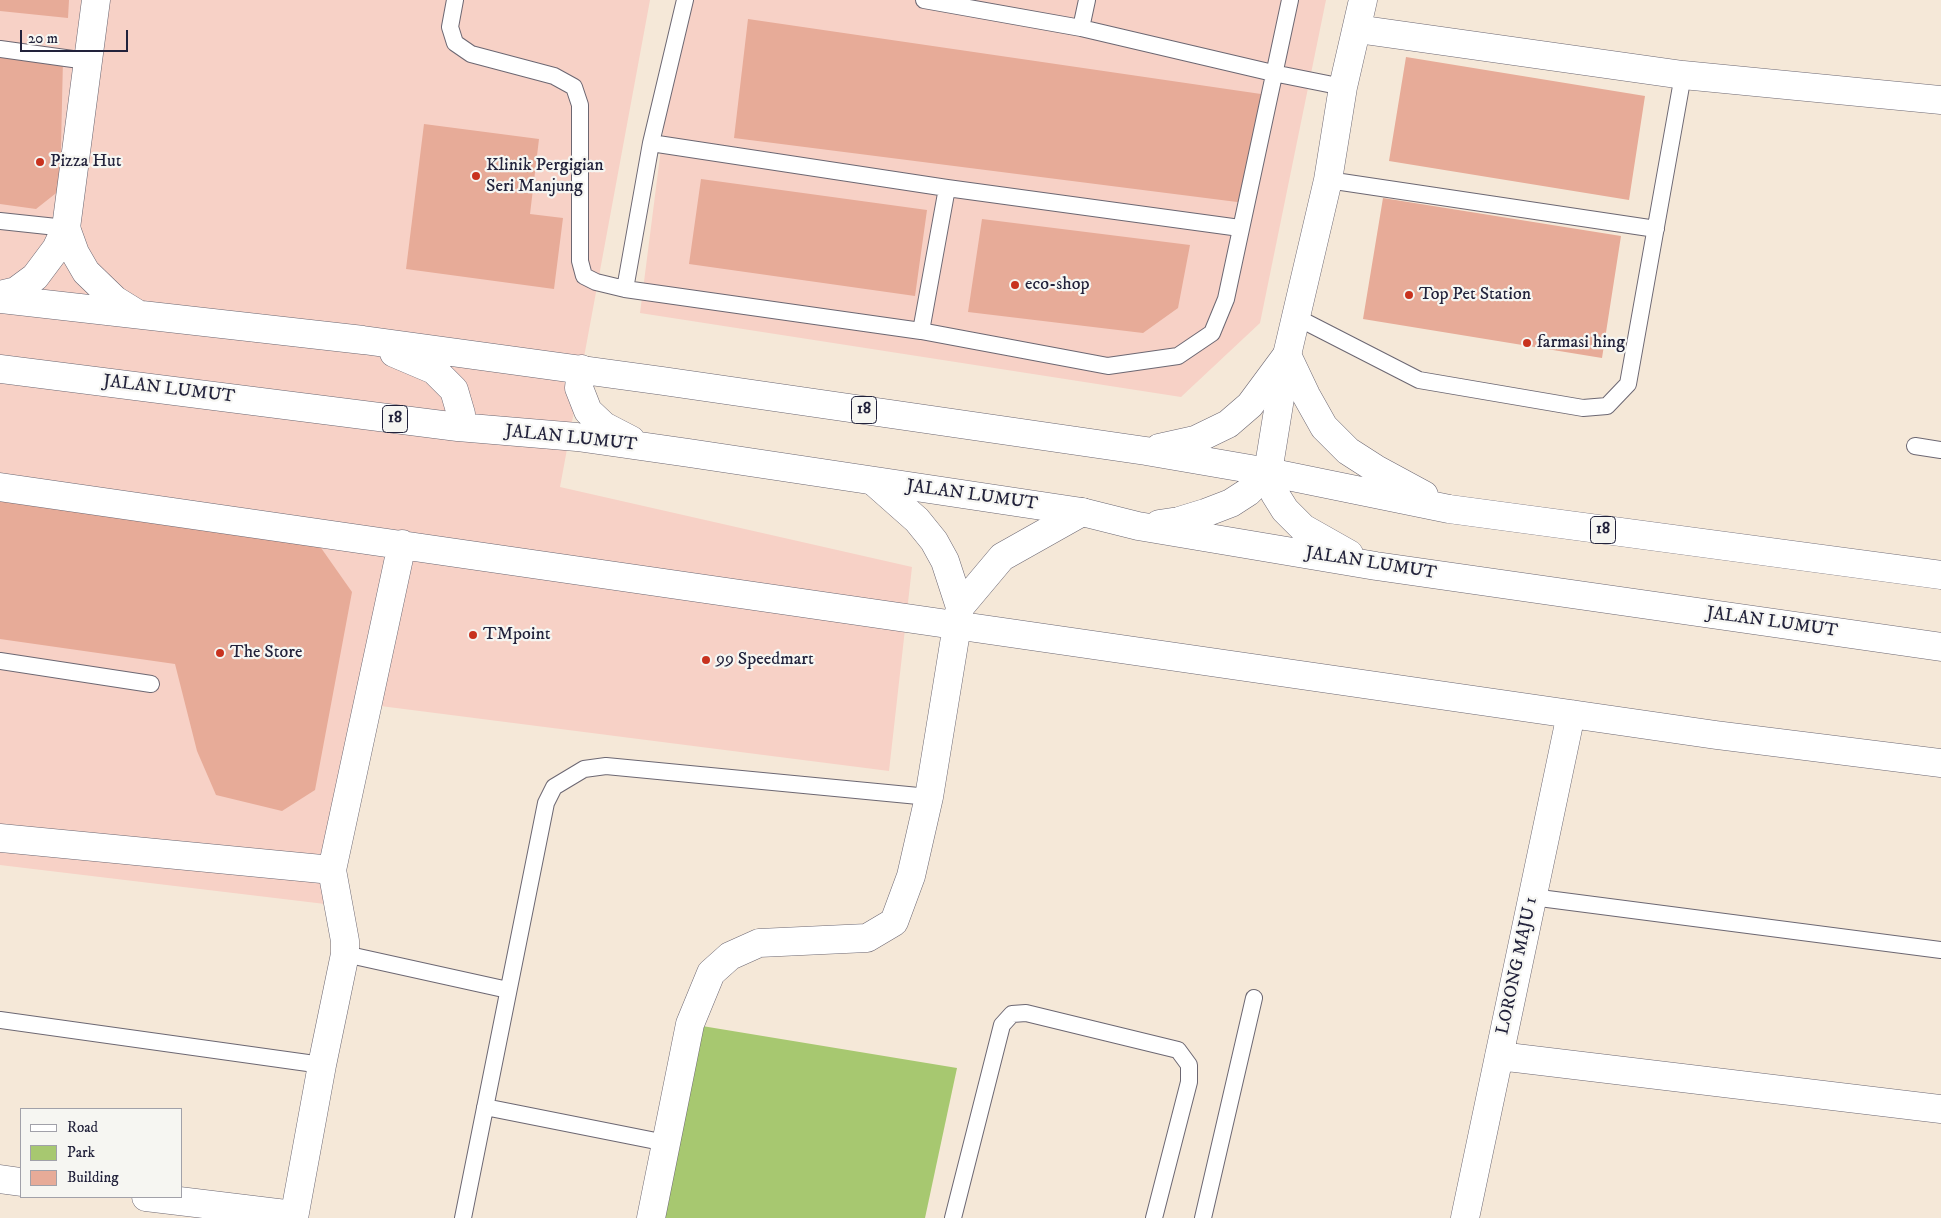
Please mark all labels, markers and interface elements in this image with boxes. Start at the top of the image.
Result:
scale bar [22,20,130,52]
text: 20 m [28,29,58,48]
place label: Pizza Hut [50,151,121,173]
place label: Klinik Pergigian Seri Manjung [486,155,604,198]
marker: Pizza Hut [34,156,46,168]
marker: Klinik Pergigian Seri Manjung [470,170,482,182]
place label: eco-shop [1025,274,1089,296]
marker: eco-shop [1009,279,1021,291]
place label: Top Pet Station [1419,284,1531,306]
marker: Top Pet Station [1403,289,1415,301]
place label: farmasi hing [1537,332,1625,354]
marker: farmasi hing [1521,337,1533,349]
street label: JALAN LUMUT [102,371,236,409]
road number: 18 [852,396,876,424]
road number: 18 [382,406,408,432]
street label: JALAN LUMUT [504,421,638,457]
street label: JALAN LUMUT [905,476,1039,516]
road number: 18 [1590,516,1616,544]
street label: JALAN LUMUT [1304,543,1438,585]
street label: JALAN LUMUT [1705,603,1839,643]
place label: TMpoint [483,624,550,646]
marker: TMpoint [467,629,479,641]
place label: The Store [230,642,302,664]
marker: The Store [214,647,226,659]
place label: 99 Speedmart [716,649,814,671]
marker: 99 Speedmart [700,654,712,666]
street label: LORONG MAJU 1 [1493,895,1543,1037]
legend [20,1108,182,1198]
text: Road [67,1118,98,1137]
text: Park [67,1143,95,1162]
text: Building [67,1168,119,1187]

